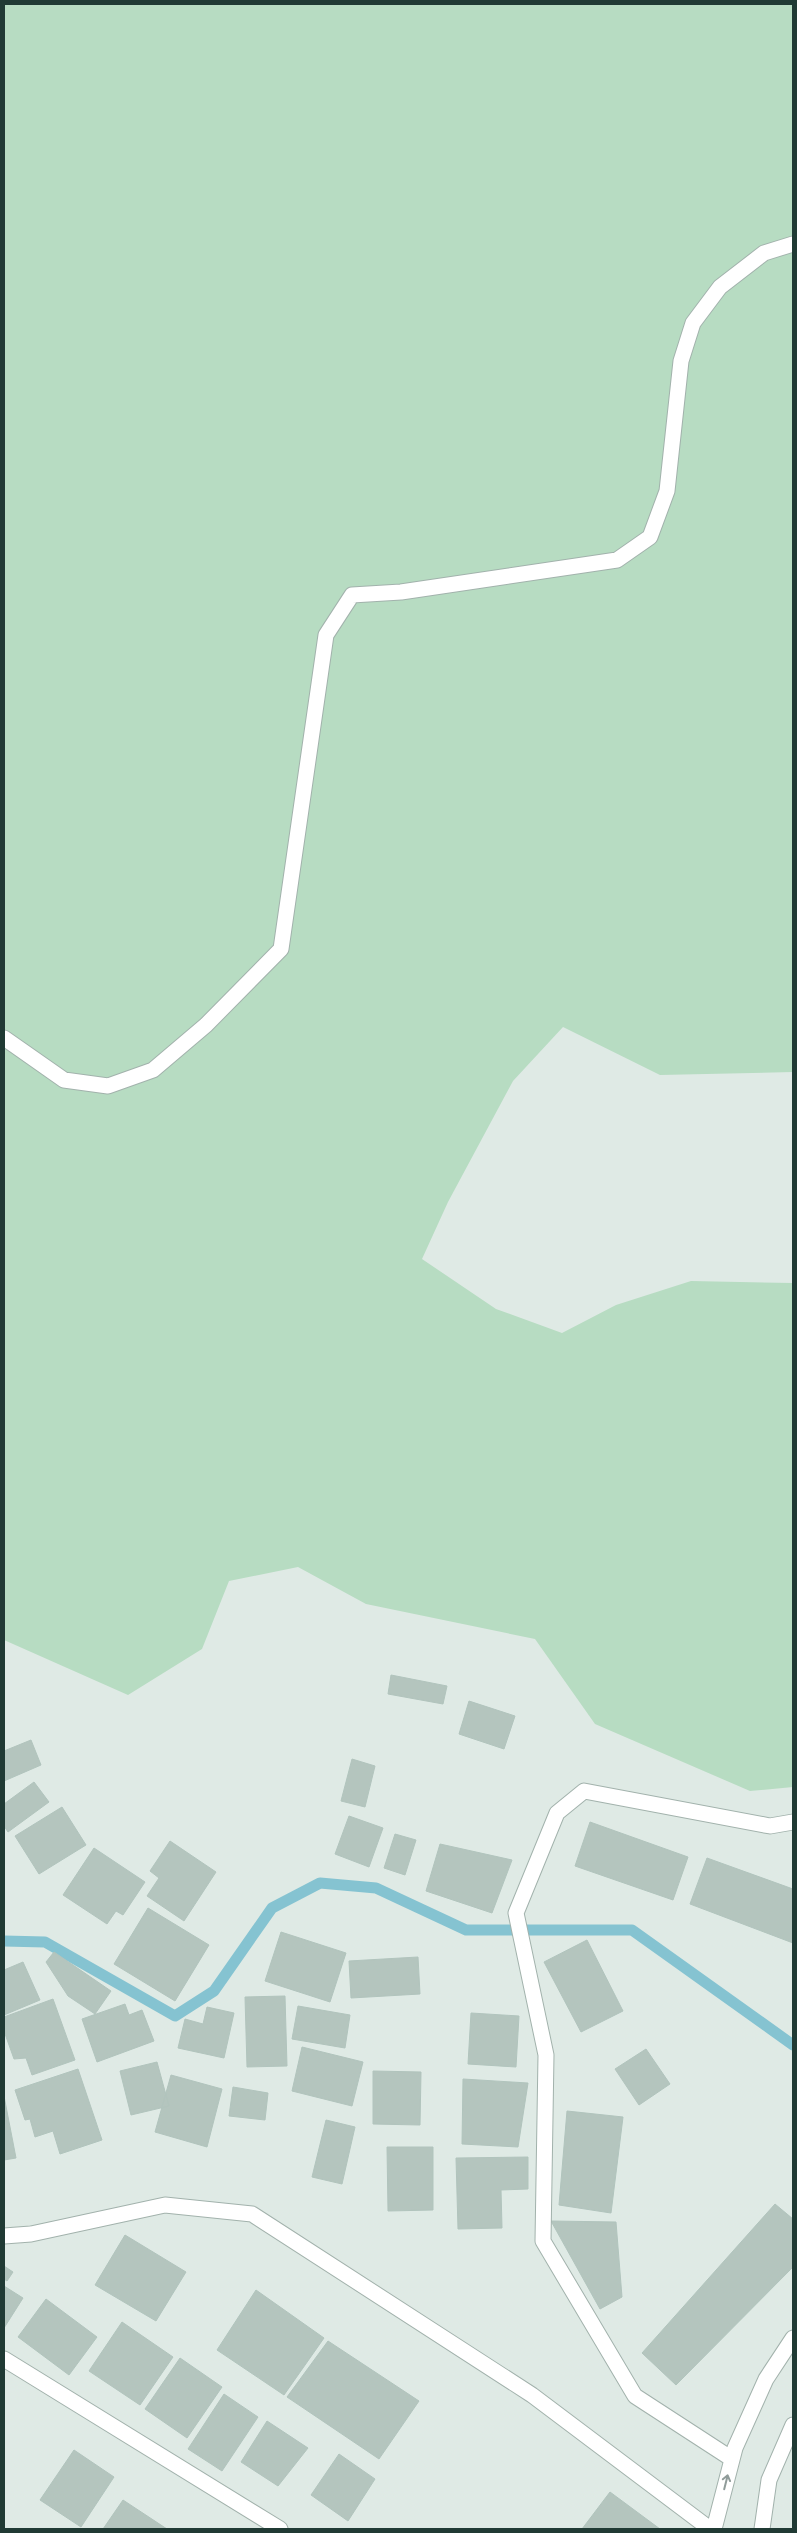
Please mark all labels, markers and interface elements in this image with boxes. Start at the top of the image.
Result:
one-way arrow [722,2474,731,2490]

